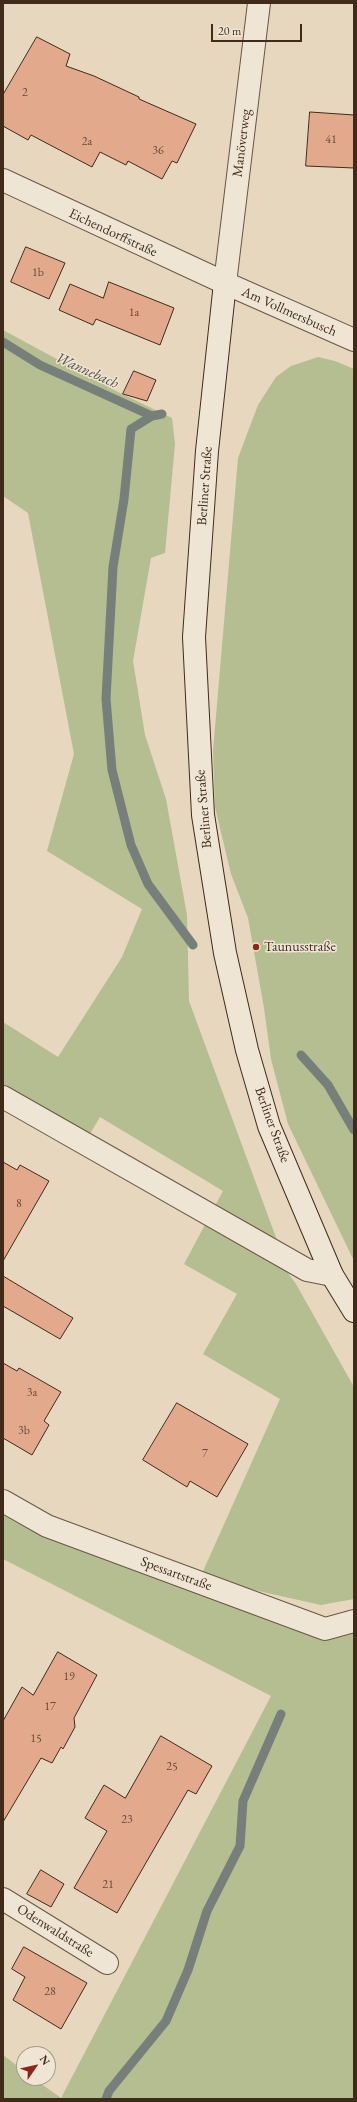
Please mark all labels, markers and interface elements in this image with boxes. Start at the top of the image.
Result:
scale bar [213,16,304,42]
text: 20 m [218,23,241,39]
house number: 2 [22,86,28,100]
street label: Manöverweg [229,108,255,178]
house number: 41 [325,133,337,147]
house number: 2a [82,135,92,149]
house number: 36 [152,144,164,158]
street label: Eichendorffstraße [66,205,160,261]
house number: 1b [32,266,44,280]
street label: Am Vollmersbusch [239,284,339,340]
house number: 1a [129,306,139,320]
water label: Wannebach [53,349,121,393]
street label: Berliner Straße [194,446,216,526]
street label: Berliner Straße [192,769,216,849]
place label: Taunusstraße [264,939,336,955]
marker: Taunusstraße [251,942,261,952]
street label: Berliner Straße [251,1085,293,1165]
house number: 8 [16,1197,22,1211]
house number: 3a [27,1386,37,1400]
house number: 3b [18,1424,30,1438]
house number: 7 [202,1447,208,1461]
street label: Spessartstraße [138,1553,214,1595]
house number: 19 [63,1670,75,1684]
house number: 17 [44,1700,56,1714]
house number: 15 [30,1732,42,1746]
house number: 25 [166,1760,178,1774]
house number: 23 [121,1813,133,1827]
house number: 21 [102,1878,114,1892]
street label: Odenwaldstraße [14,1901,96,1961]
house number: 28 [44,1985,56,1999]
north arrow [16,2046,56,2086]
text: N [37,2052,53,2067]

